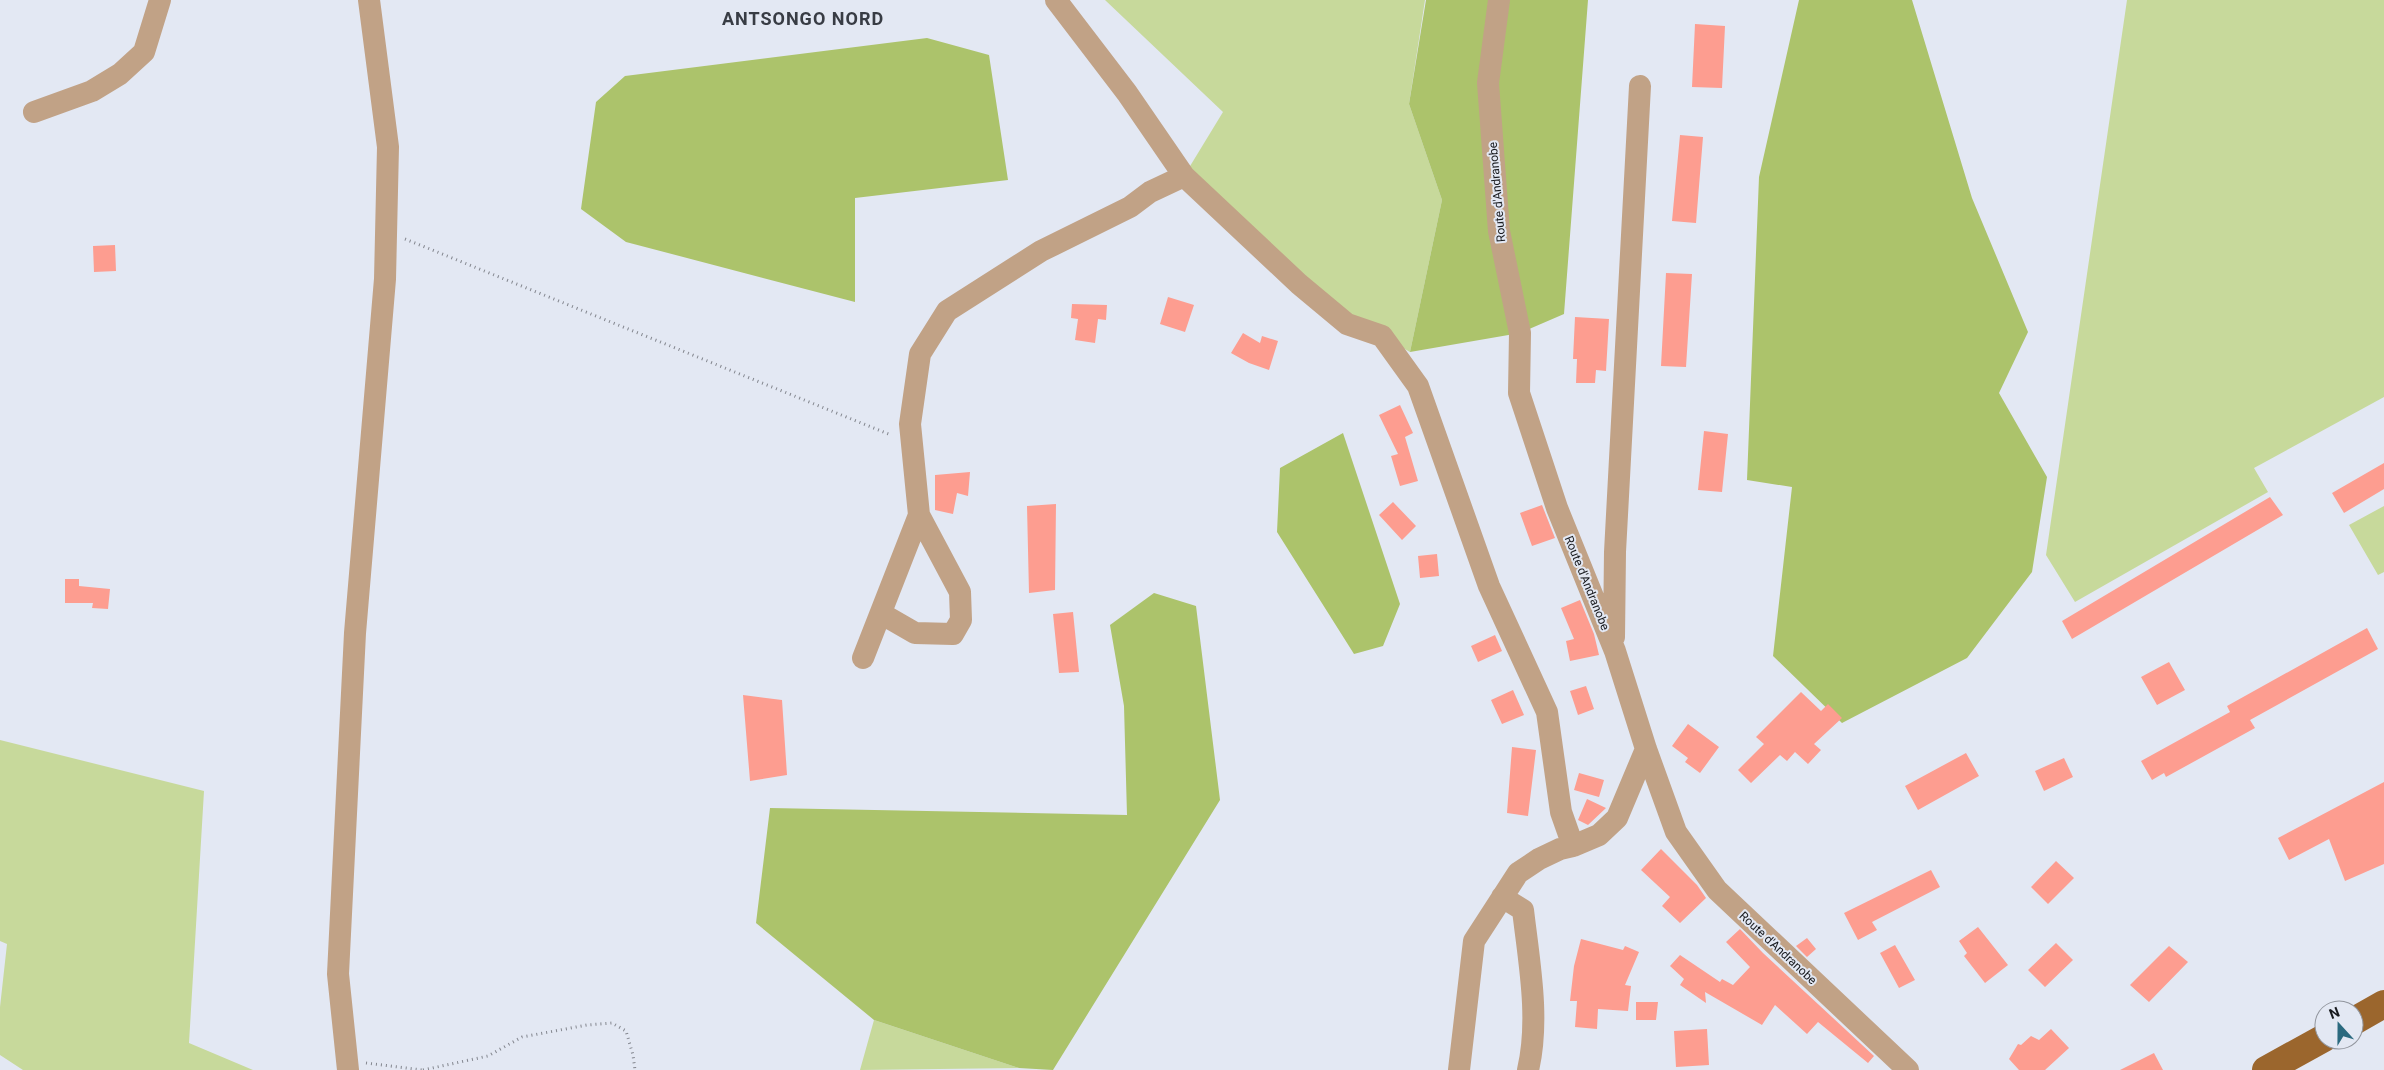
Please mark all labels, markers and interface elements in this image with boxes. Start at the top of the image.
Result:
district label: ANTSONGO NORD [722,8,884,29]
street label: Route d'Andranobe [1486,141,1508,243]
street label: Route d'Andranobe [1562,534,1612,632]
street label: Route d'Andranobe [1736,909,1820,987]
north arrow [2314,1000,2364,1050]
text: N [2327,1004,2342,1022]

